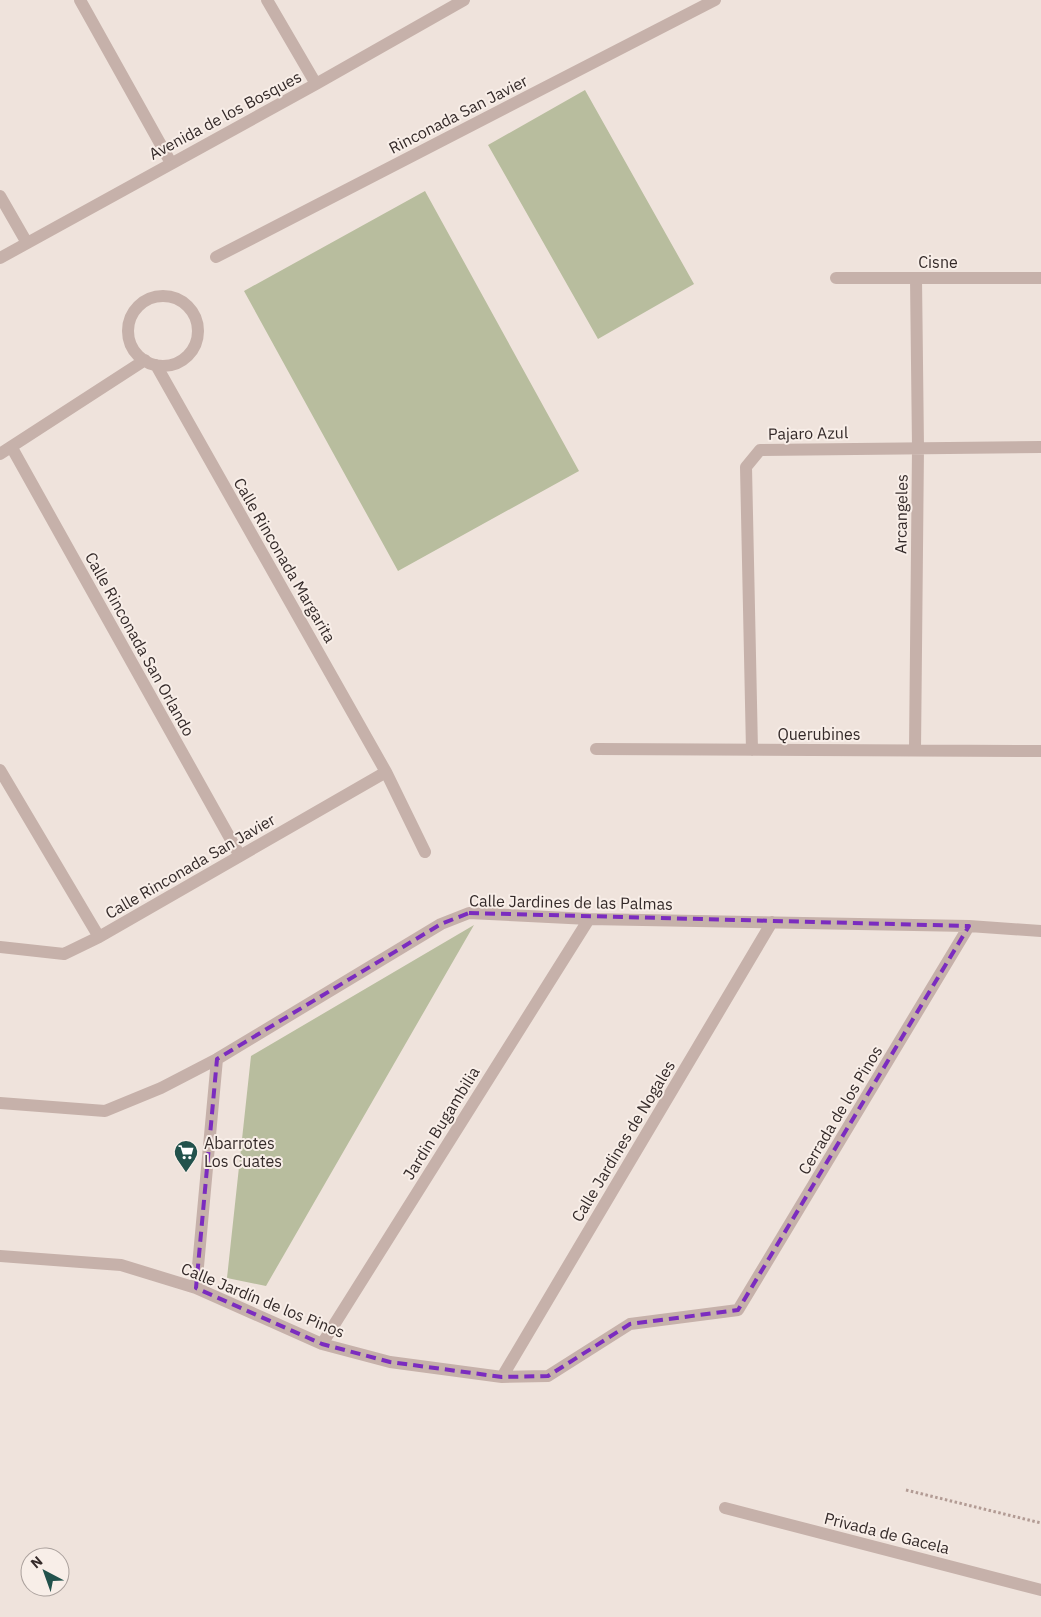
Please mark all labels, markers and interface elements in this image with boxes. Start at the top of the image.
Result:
street label: Avenida de los Bosques [145,66,305,164]
street label: Rinconada San Javier [385,70,531,158]
street label: Cisne [918,252,958,272]
street label: Pajaro Azul [768,422,848,444]
street label: Calle Rinconada Margarita [230,474,341,646]
street label: Arcangeles [890,474,912,554]
street label: Calle Rinconada San Orlando [81,549,199,740]
street label: Querubines [777,724,861,744]
street label: Calle Rinconada San Javier [101,809,279,923]
street label: Calle Jardines de las Palmas [469,890,673,914]
street label: Cerrada de los Pinos [794,1042,886,1178]
street label: Calle Jardines de Nogales [567,1057,679,1225]
street label: Jardin Bugambilia [398,1063,484,1183]
place label: Abarrotes Los Cuates [204,1133,282,1171]
supermarket icon: Abarrotes Los Cuates [173,1139,199,1173]
street label: Calle Jardín de los Pinos [178,1258,348,1342]
street label: Privada de Gacela [822,1508,952,1558]
north arrow [20,1547,70,1597]
text: N [27,1552,46,1572]

